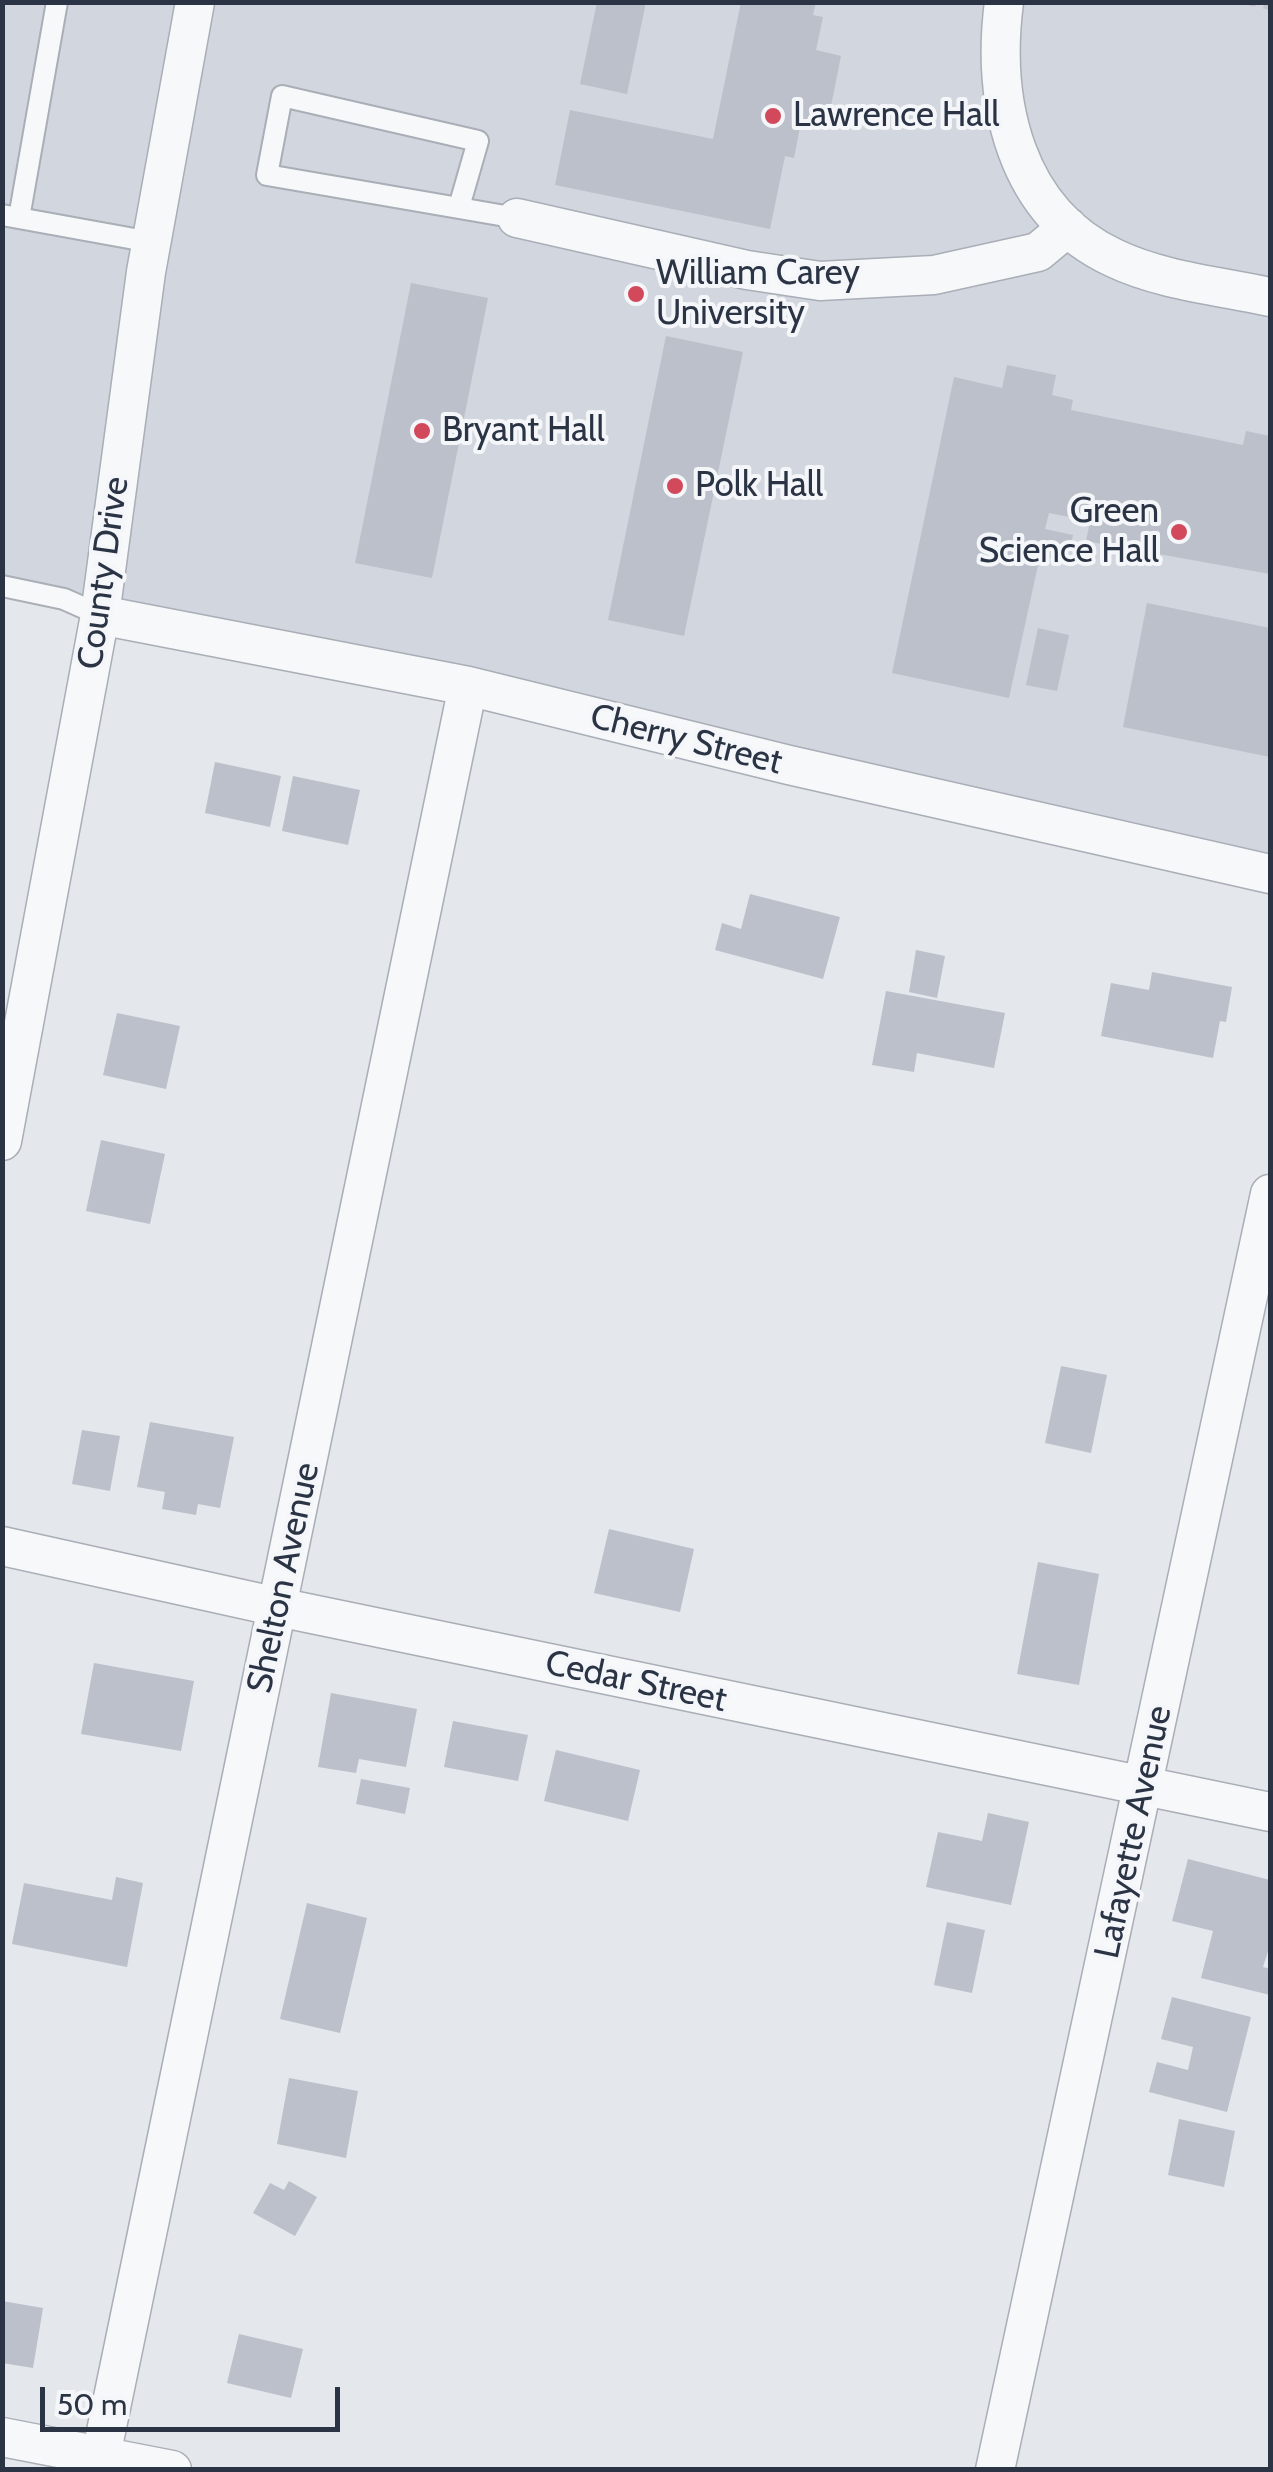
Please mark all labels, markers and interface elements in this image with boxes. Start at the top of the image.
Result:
place label: Lawrence Hall [793,95,999,137]
marker: Lawrence Hall [762,105,784,127]
place label: William Carey University [656,253,860,335]
marker: William Carey University [625,283,647,305]
place label: Bryant Hall [442,410,605,452]
marker: Bryant Hall [411,420,433,442]
place label: Polk Hall [695,465,823,507]
street label: County Drive [70,474,138,672]
marker: Polk Hall [664,475,686,497]
place label: Green Science Hall [979,491,1159,573]
marker: Green Science Hall [1168,521,1190,543]
street label: Cherry Street [586,696,786,784]
street label: Shelton Avenue [239,1459,329,1697]
street label: Cedar Street [542,1642,730,1722]
street label: Lafayette Avenue [1087,1702,1181,1962]
scale bar [45,2367,345,2429]
text: 50 m [57,2386,127,2423]

